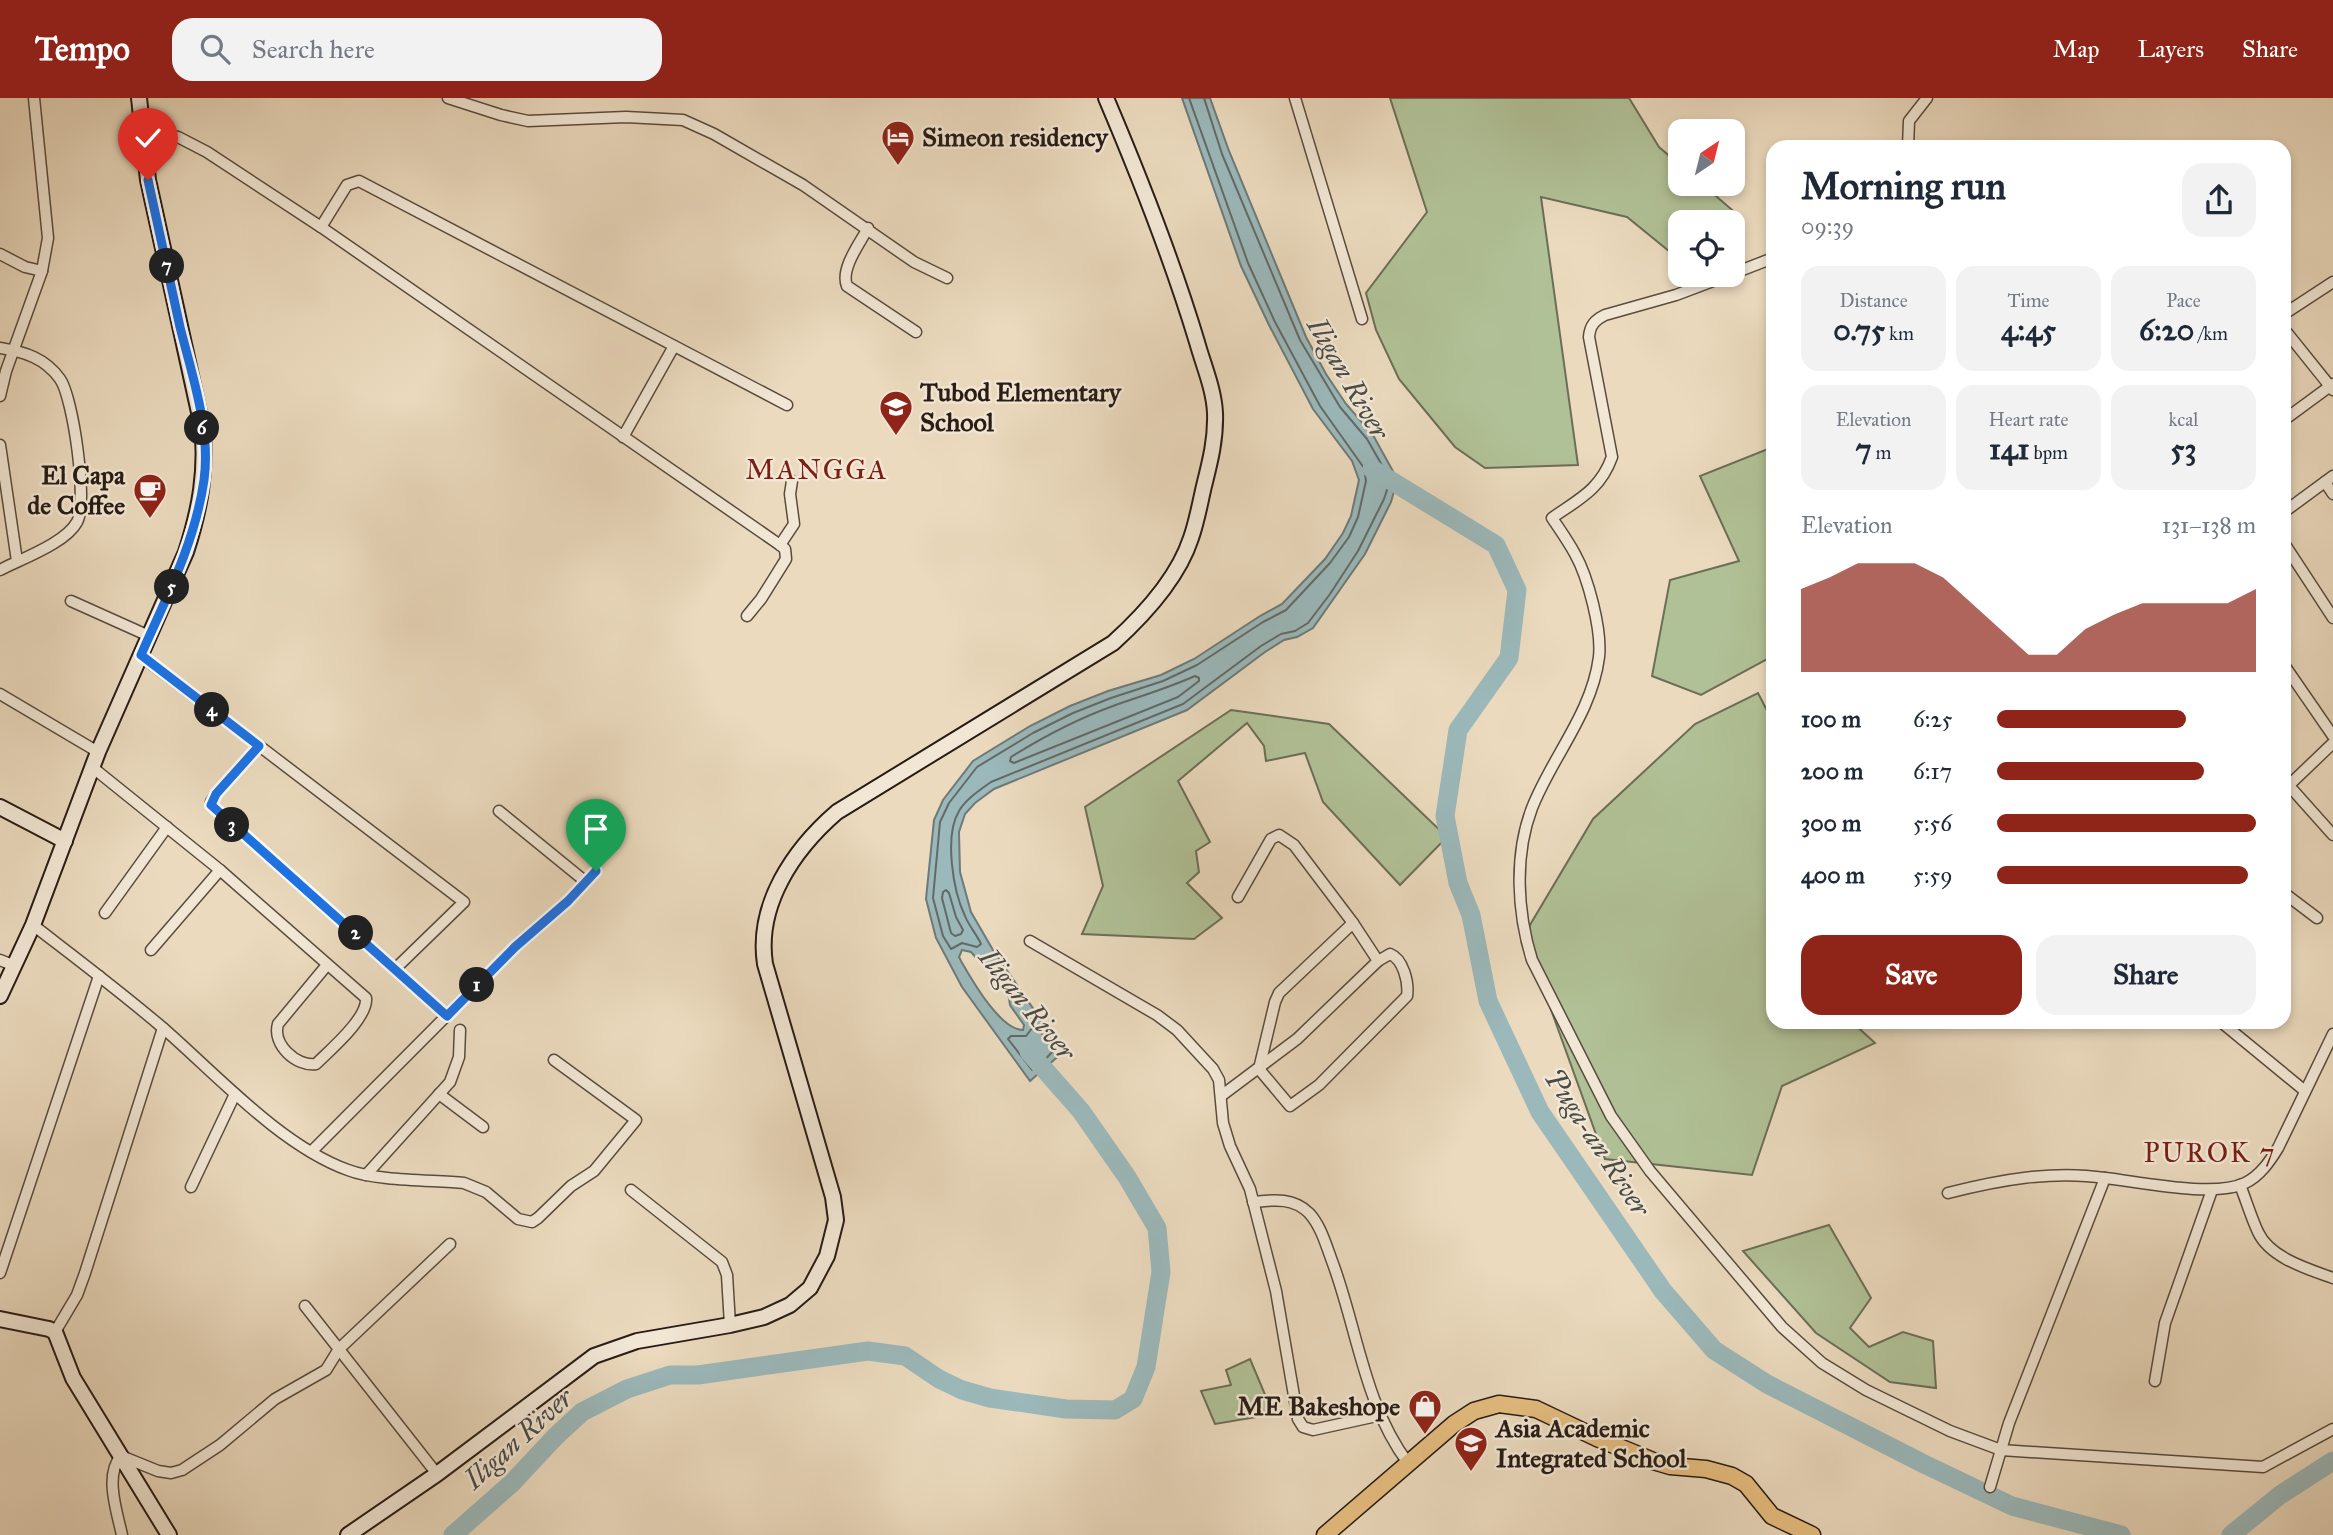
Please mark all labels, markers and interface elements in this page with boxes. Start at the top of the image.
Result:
search box [172,18,662,81]
text: Tempo [35,29,130,69]
icon: search [196,30,234,68]
text: Search here [252,33,375,65]
text: Map [2053,34,2100,64]
text: Layers [2138,34,2204,64]
text: Share [2242,34,2298,64]
pin [118,108,178,180]
hotel icon: Simeon residency [879,118,917,167]
icon: check [129,119,167,157]
north arrow [1668,119,1745,196]
map controls [1668,119,1745,287]
place label: Simeon residency [922,121,1110,153]
text: Morning run [1801,163,2006,209]
button: share [2182,163,2256,237]
button: locate [1668,210,1745,287]
text: 09:39 [1801,212,1854,240]
pin: 7 [150,248,184,284]
text: 7 [161,254,172,277]
text: Distance [1839,289,1908,312]
text: Time [2007,289,2050,312]
text: Pace [2166,289,2201,312]
water label: Iligan River [1299,310,1398,447]
text: 0.75 [1833,312,1885,348]
text: 4:45 [2001,312,2056,348]
text: 6:20 [2139,312,2194,348]
text: km [1885,322,1914,345]
text: /km [2194,322,2228,345]
place label: Tubod Elementary School [919,376,1123,438]
school or university icon: Tubod Elementary School [877,388,915,437]
text: Elevation [1836,408,1911,431]
text: Heart rate [1989,408,2068,431]
text: kcal [2169,408,2198,431]
pin: 6 [184,410,220,446]
text: 6 [197,416,206,439]
text: 7 [1855,431,1871,467]
text: 141 [1989,431,2029,467]
text: 53 [2171,431,2196,467]
text: m [1871,441,1892,464]
text: bpm [2029,441,2068,464]
district label: MANGGA [746,452,888,487]
place label: El Capa de Coffee [27,459,126,521]
cafe icon: El Capa de Coffee [131,471,169,520]
text: Elevation [1801,511,1892,539]
text: 131–138 m [2162,511,2256,539]
pin: 5 [154,570,190,604]
text: 5 [167,575,176,598]
pin: 4 [194,692,230,728]
text: 4 [206,698,217,721]
text: 100 m [1801,705,1861,733]
text: 6:25 [1913,705,1952,733]
text: 200 m [1801,757,1863,785]
text: 6:17 [1913,757,1952,785]
pin [566,799,626,871]
pin: 3 [215,808,250,842]
text: 300 m [1801,809,1861,837]
text: 5:56 [1913,809,1952,837]
icon: arrive [577,810,615,848]
text: 3 [228,813,235,836]
text: 400 m [1801,861,1865,889]
text: 5:59 [1913,861,1953,889]
pin: 2 [338,916,374,950]
text: 2 [351,921,360,944]
button: Save [1801,935,2022,1015]
button: Share [2036,935,2256,1015]
water label: Iligan River [971,940,1084,1069]
pin: 1 [460,968,494,1002]
text: 1 [473,973,480,996]
water label: Puga-an River [1537,1062,1659,1224]
district label: PUROK 7 [2143,1135,2277,1170]
water label: Iligan River [456,1379,581,1497]
shop icon: ME Bakeshope [1406,1387,1444,1436]
place label: ME Bakeshope [1237,1390,1400,1422]
place label: Asia Academic Integrated School [1494,1412,1687,1475]
school or university icon: Asia Academic Integrated School [1452,1424,1490,1473]

